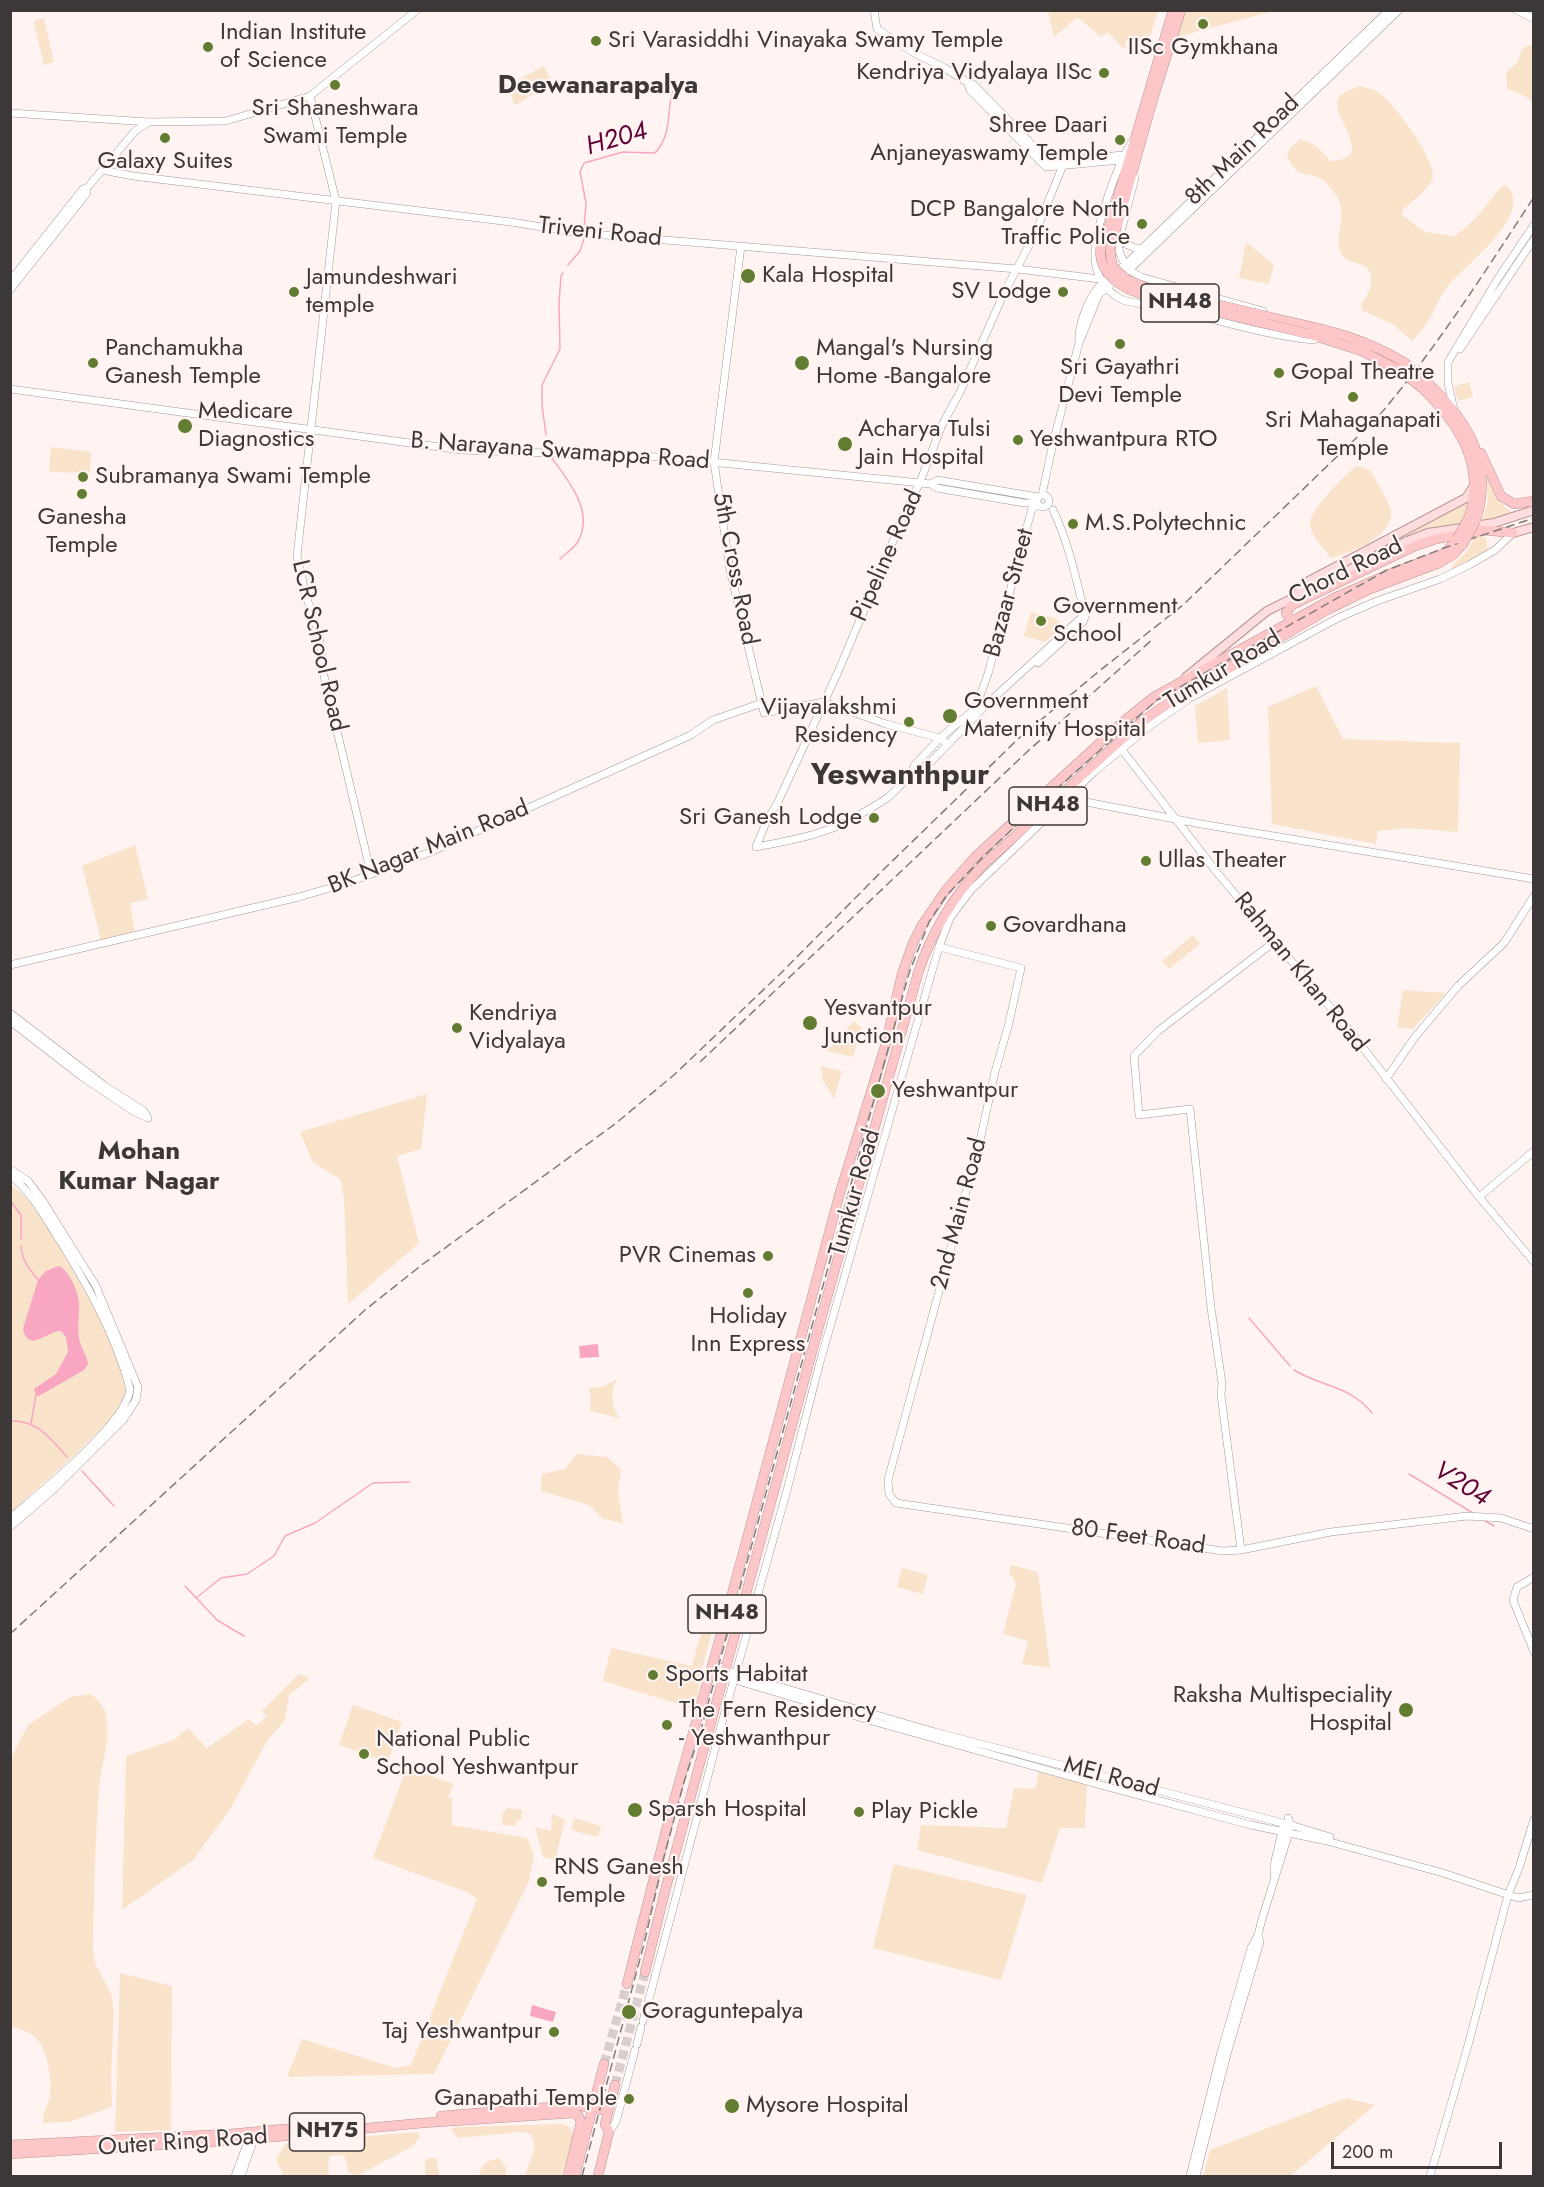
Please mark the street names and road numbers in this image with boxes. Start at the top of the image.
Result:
street label: 8th Main Road [1180,89,1306,213]
street label: Triveni Road [537,212,663,254]
road number: NH48 [1141,284,1219,322]
street label: B. Narayana Swamappa Road [409,427,711,477]
street label: Pipeline Road [846,486,930,626]
street label: 5th Cross Road [705,490,763,648]
street label: Bazaar Street [979,526,1041,660]
street label: Chord Road [1284,532,1408,612]
street label: LCR School Road [284,557,352,735]
street label: Tumkur Road [1160,625,1286,717]
road number: NH48 [1009,787,1087,825]
street label: BK Nagar Main Road [325,795,533,901]
street label: Rahman Khan Road [1227,887,1373,1059]
street label: Tumkur Road [824,1126,888,1260]
street label: 2nd Main Road [926,1135,994,1293]
street label: 80 Feet Road [1069,1514,1207,1562]
road number: NH48 [688,1595,766,1633]
street label: MEI Road [1060,1751,1162,1805]
road number: NH75 [290,2113,364,2151]
street label: Outer Ring Road [97,2123,269,2163]

